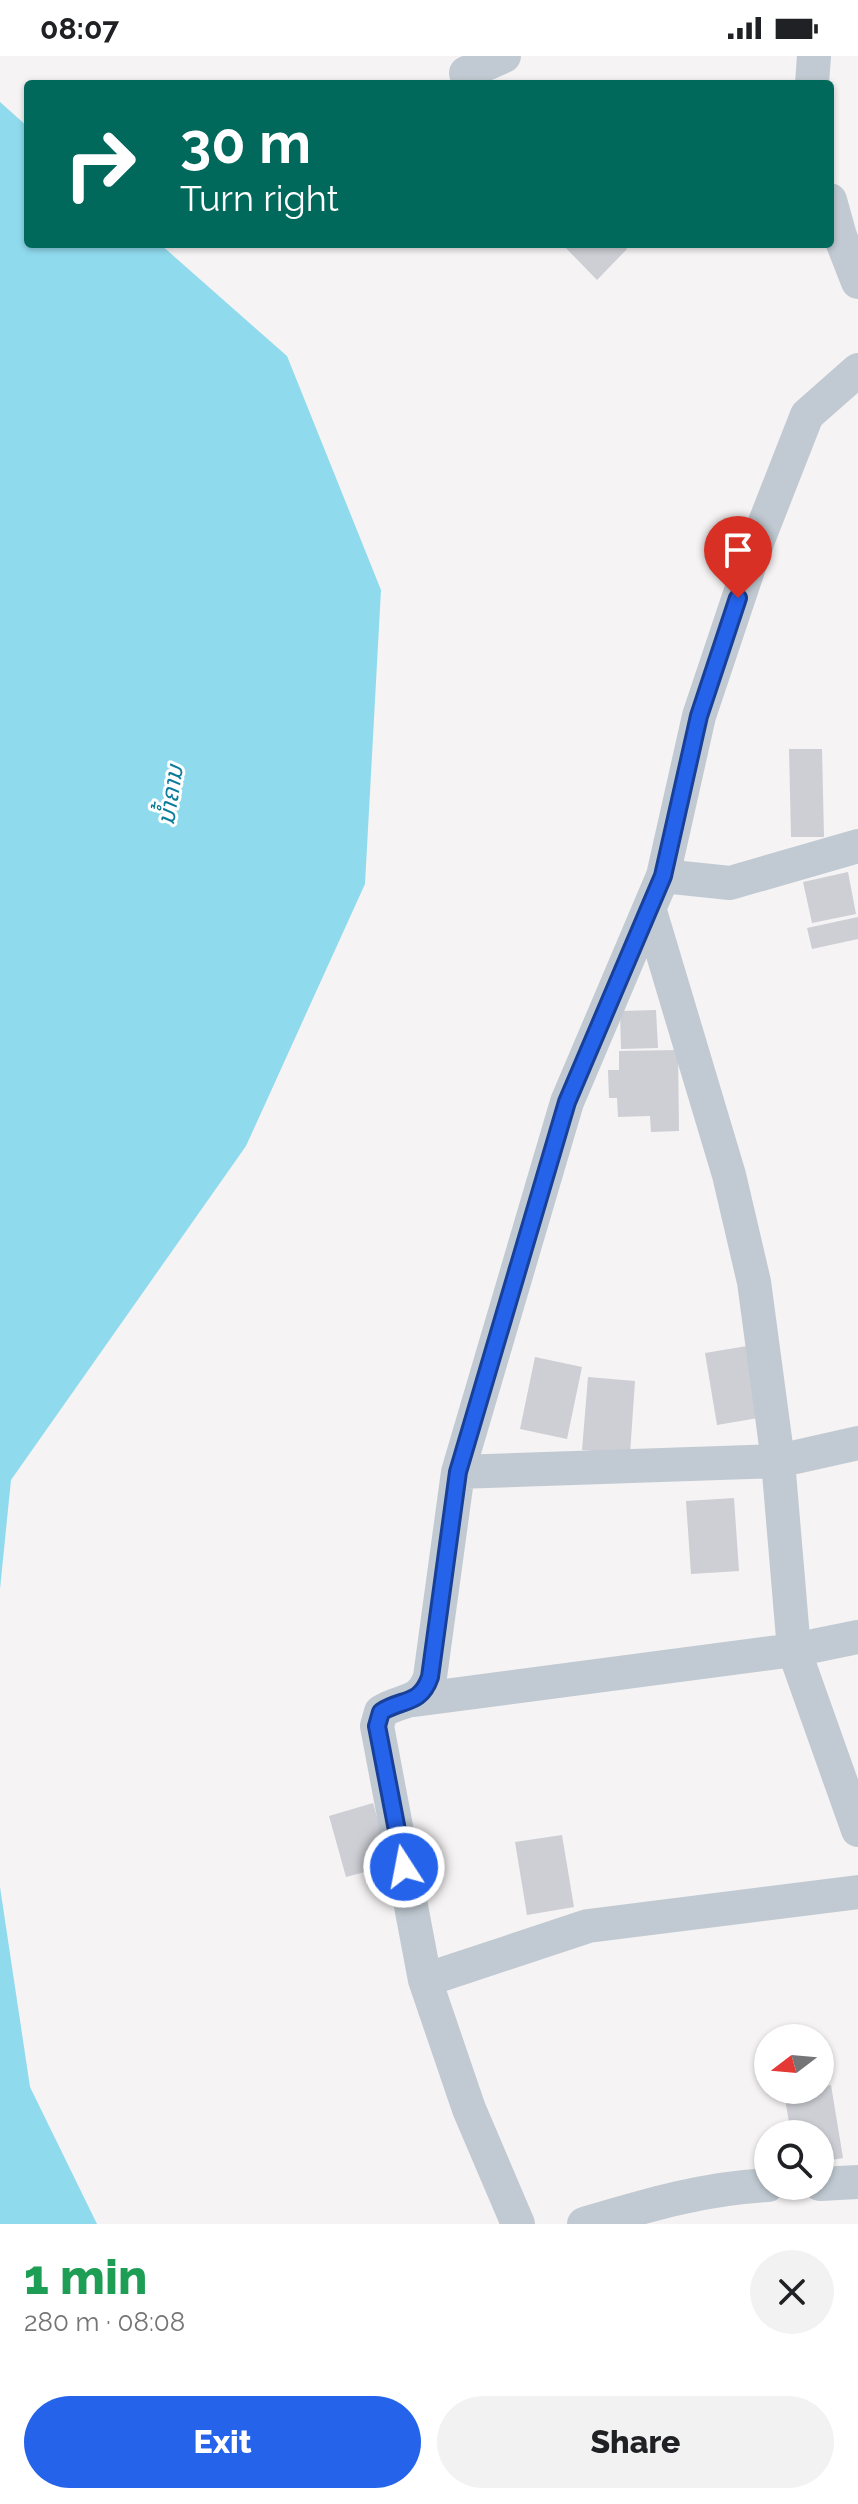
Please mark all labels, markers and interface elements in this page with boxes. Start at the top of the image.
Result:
text: 08:07 [40,11,119,46]
text: 30 m [180,110,311,176]
icon: right [48,112,152,216]
text: Turn right [180,177,339,219]
pin [704,516,772,598]
icon: arrive [716,528,760,572]
water label: ນ້ຳຄານ [148,761,189,827]
position arrow [362,1825,446,1909]
north arrow [754,2024,834,2104]
map controls [754,2024,834,2200]
button: search [754,2120,834,2200]
text: 1 min [24,2249,147,2305]
button: close [750,2250,834,2334]
text: 280 m · 08:08 [24,2307,185,2337]
button: Exit [24,2396,421,2488]
button: Share [437,2396,834,2488]

